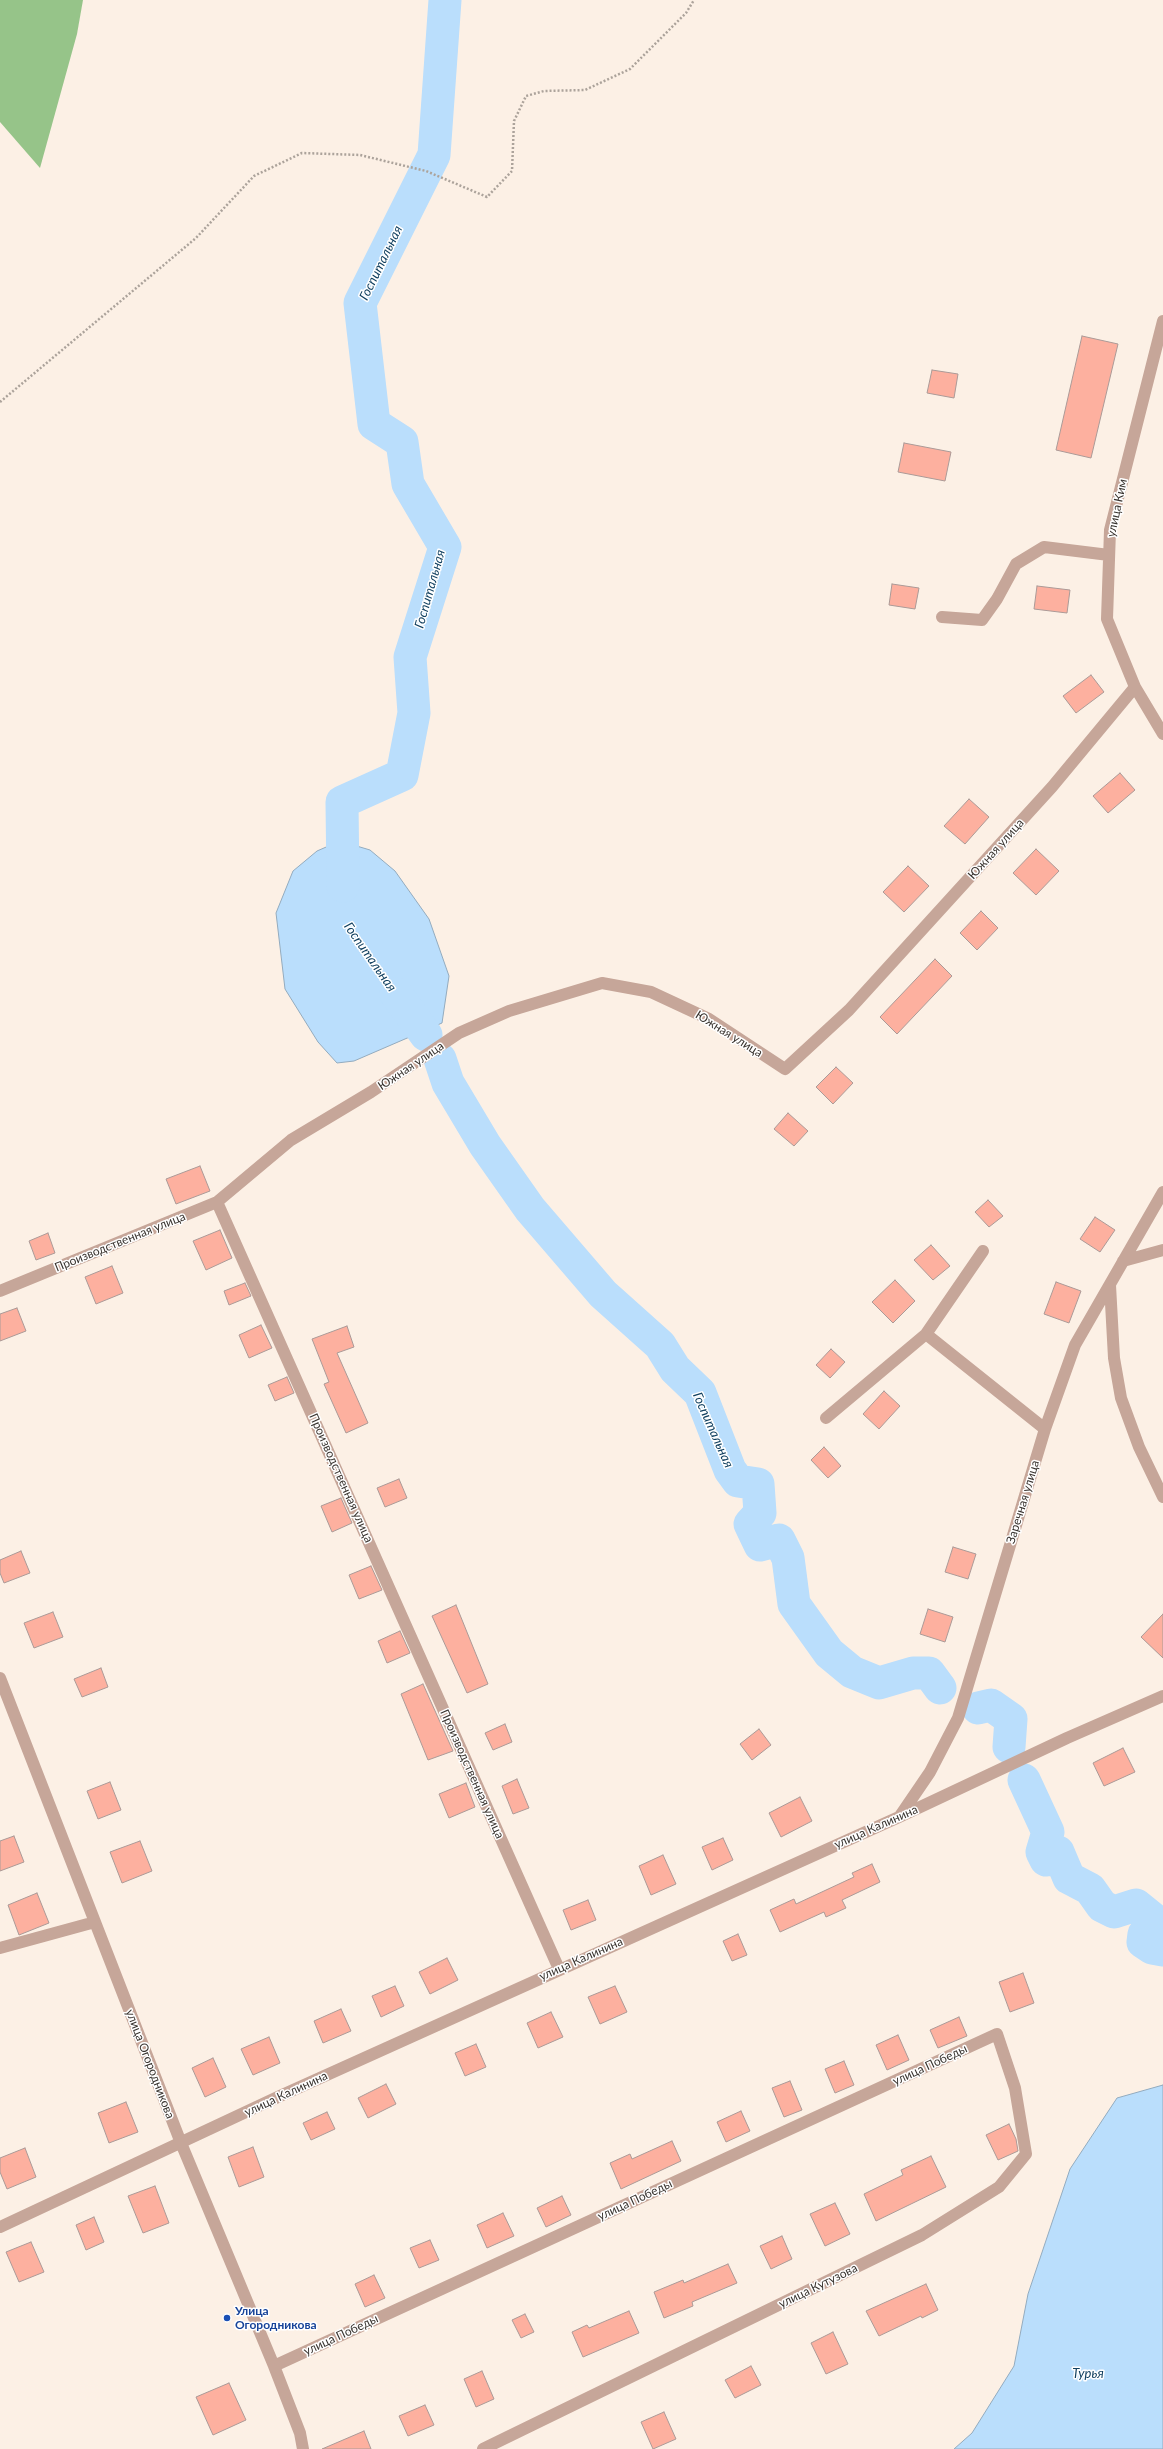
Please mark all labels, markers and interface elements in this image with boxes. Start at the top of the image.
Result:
water label: Госпитальная [356,223,406,303]
street label: улица Ким [1104,478,1130,538]
water label: Госпитальная [411,548,449,630]
street label: Южная улица [965,816,1027,882]
water label: Госпитальная [340,919,400,995]
street label: Южная улица [693,1008,765,1060]
street label: Южная улица [375,1039,447,1093]
street label: Производственная улица [53,1209,187,1275]
water label: Госпитальная [689,1390,737,1470]
street label: Производственная улица [306,1411,376,1545]
street label: Заречная улица [1003,1459,1043,1545]
street label: Производственная улица [437,1707,507,1841]
street label: улица Калинина [832,1802,920,1852]
street label: улица Калинина [537,1934,625,1984]
street label: улица Огородникова [123,2007,177,2121]
street label: улица Победы [890,2041,970,2089]
street label: улица Калинина [242,2068,330,2120]
street label: улица Победы [595,2176,675,2224]
street label: улица Кутузова [776,2261,860,2311]
place label: Улица Огородникова [235,2304,317,2332]
street label: улица Победы [301,2311,381,2359]
marker: Улица Огородникова [222,2313,232,2323]
water label: Турья [1072,2366,1104,2382]

